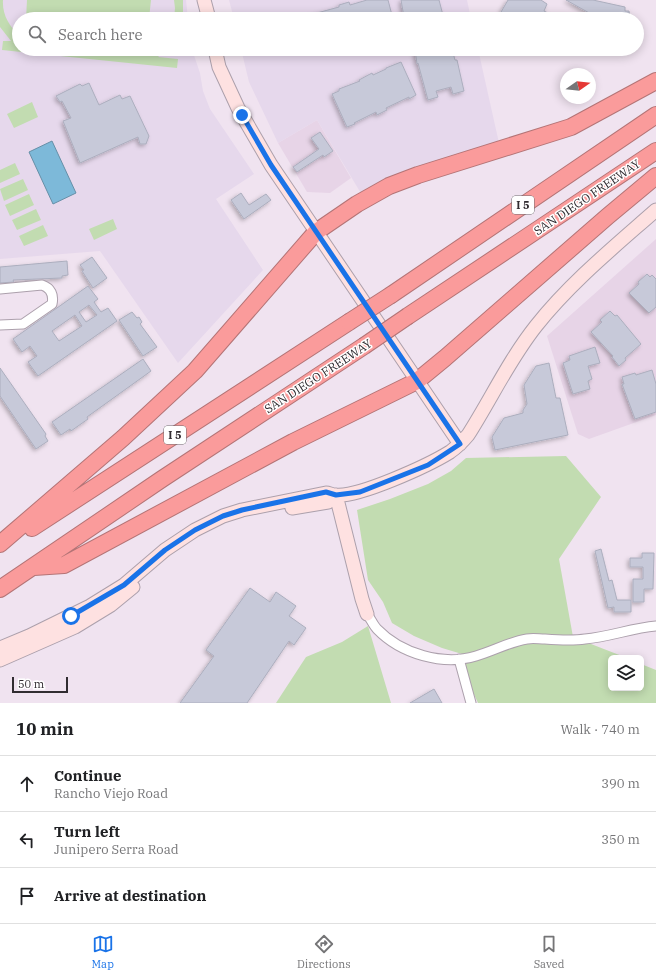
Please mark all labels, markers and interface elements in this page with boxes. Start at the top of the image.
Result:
search box [12,12,644,56]
icon: search [26,23,48,45]
text: Search here [58,25,143,44]
north arrow [560,68,596,104]
route end [233,106,251,124]
street label: SAN DIEGO FREEWAY [531,156,643,238]
road number: I 5 [512,196,534,214]
street label: SAN DIEGO FREEWAY [261,335,375,416]
road number: I 5 [164,426,186,444]
route start [62,607,80,625]
map controls [608,655,644,691]
button: layers [608,655,644,691]
scale bar [12,675,68,694]
text: 50 m [18,677,44,691]
text: 10 min [16,718,74,740]
text: Walk · 740 m [561,721,640,738]
text: Continue [54,766,121,785]
icon: ahead [16,773,38,795]
text: 390 m [601,775,640,792]
text: Rancho Viejo Road [54,785,168,802]
text: Turn left [54,822,120,841]
icon: left [16,829,38,851]
text: 350 m [601,831,640,848]
text: Junipero Serra Road [54,841,179,858]
icon: arrive [16,885,38,907]
text: Arrive at destination [54,886,206,905]
tab: Map [92,933,114,971]
tab: Directions [297,933,351,971]
tab: Saved [534,933,564,971]

